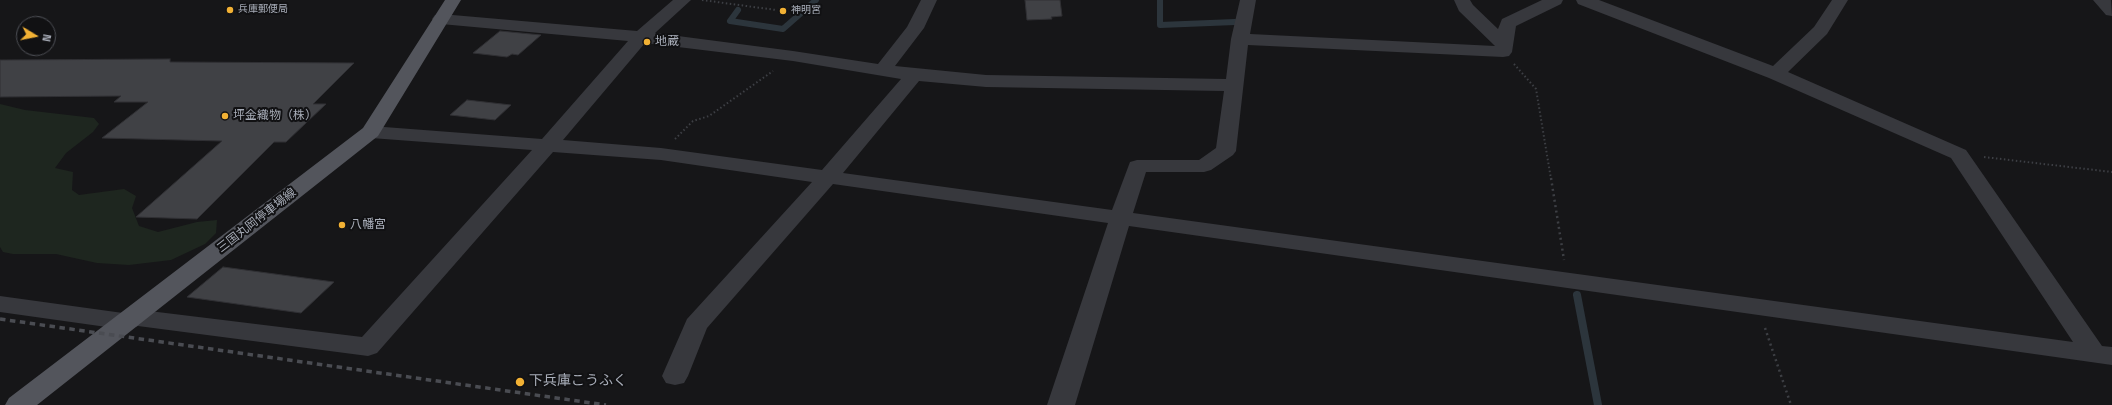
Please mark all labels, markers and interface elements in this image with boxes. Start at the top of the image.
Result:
place label: 兵庫郵便局 [238,4,288,16]
marker: 兵庫郵便局 [225,5,235,15]
place label: 神明宮 [791,5,821,17]
marker: 神明宮 [778,6,788,16]
north arrow [16,16,56,56]
text: N [38,33,55,43]
place label: 地蔵 [655,35,679,49]
marker: 地蔵 [642,37,652,47]
place label: 坪金織物（株） [233,109,317,123]
marker: 坪金織物（株） [220,111,230,121]
street label: 三国丸岡停車場線 [215,186,299,256]
place label: 八幡宮 [350,218,386,232]
marker: 八幡宮 [337,220,347,230]
place label: 下兵庫こうふく [529,374,627,390]
marker: 下兵庫こうふく [514,376,526,388]

